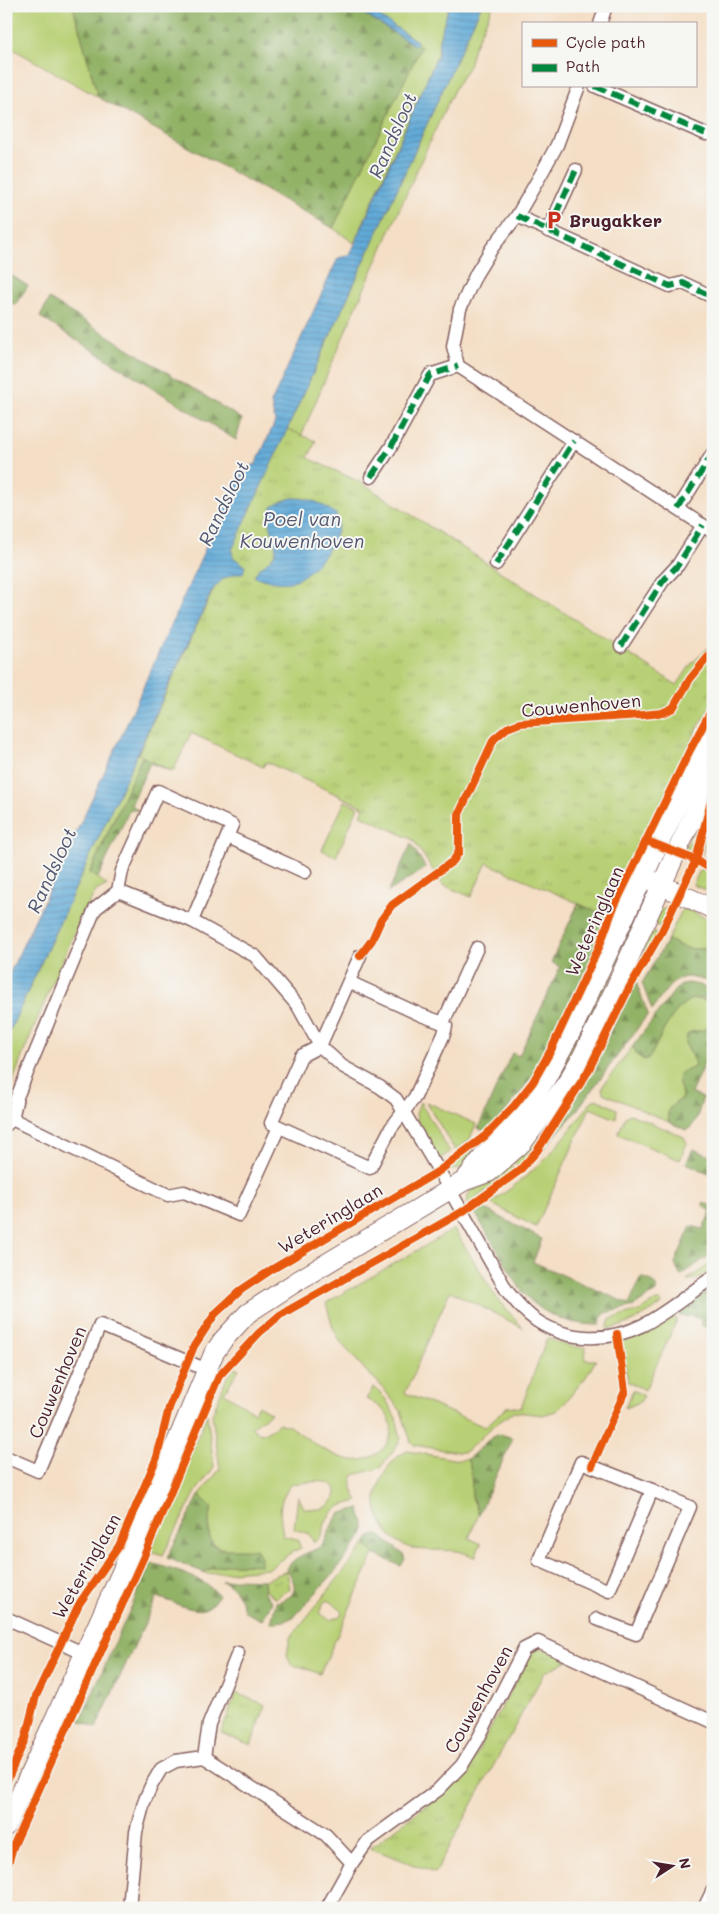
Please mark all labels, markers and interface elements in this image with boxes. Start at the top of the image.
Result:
legend [522,22,696,88]
text: Cycle path [566,32,645,52]
text: Path [566,56,600,76]
water label: Randsloot [362,88,422,182]
place label: Brugakker [569,208,662,232]
parking icon: Brugakker [543,209,565,231]
water label: Randsloot [192,456,254,550]
water label: Poel van Kouwenhoven [240,506,364,553]
street label: Couwenhoven [520,688,642,722]
water label: Randsloot [20,823,82,917]
street label: Weteringlaan [559,862,629,980]
street label: Weteringlaan [273,1177,387,1259]
street label: Couwenhoven [23,1322,91,1442]
street label: Weteringlaan [46,1509,126,1623]
street label: Couwenhoven [438,1641,518,1757]
north arrow [646,1842,696,1892]
text: N [675,1856,696,1870]

